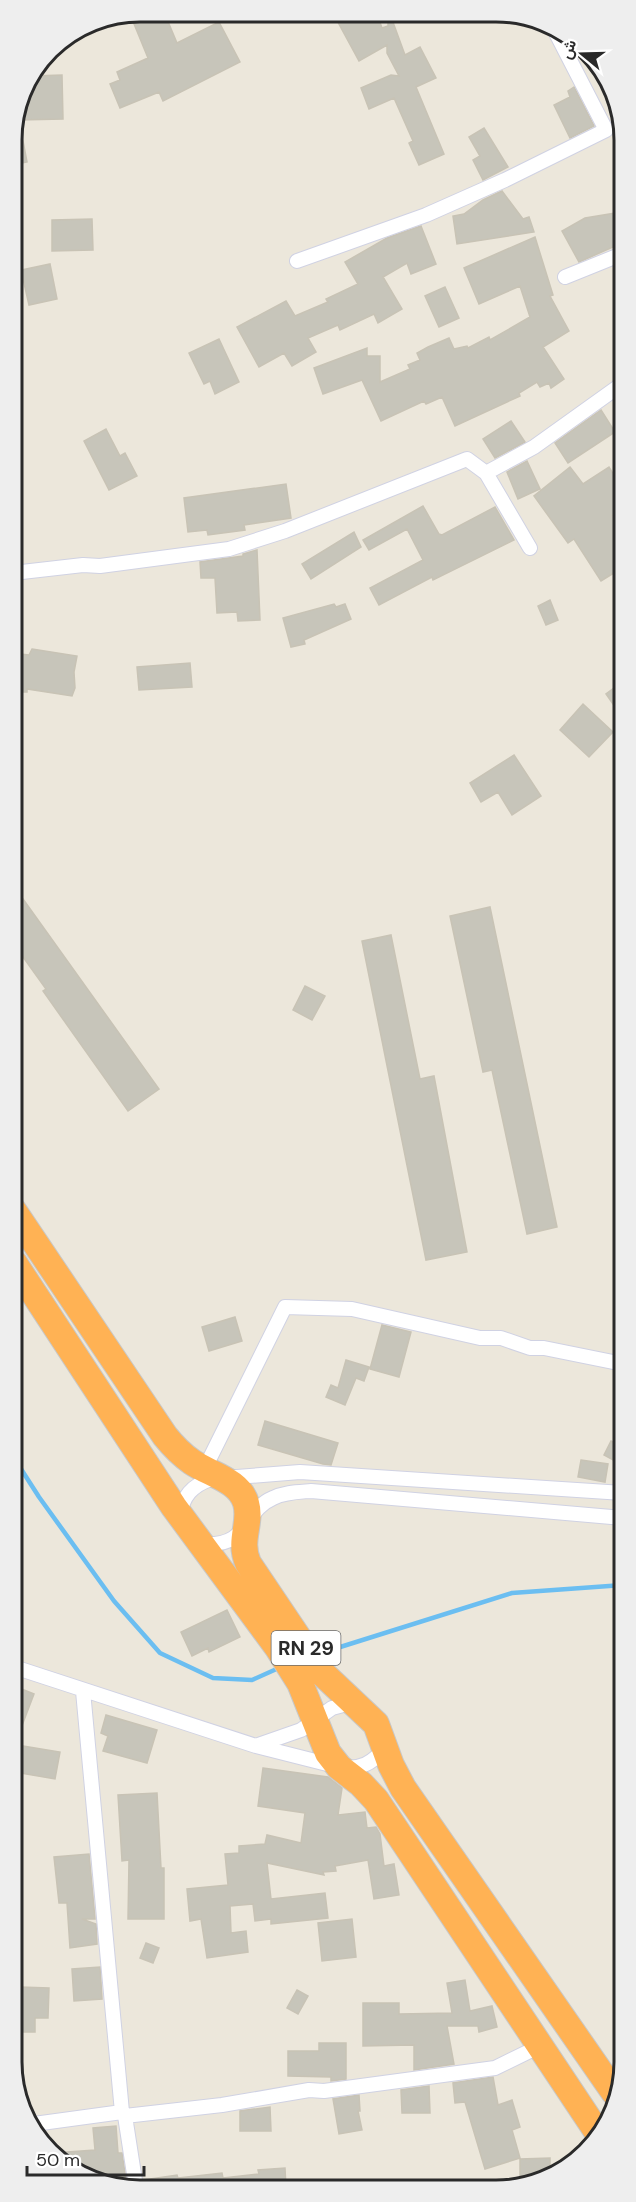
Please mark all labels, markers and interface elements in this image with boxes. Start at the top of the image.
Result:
north arrow [552,24,612,84]
text: ش [555,37,581,62]
road number: RN 29 [272,1631,340,1665]
scale bar [27,2139,144,2177]
text: 50 m [36,2148,80,2172]

